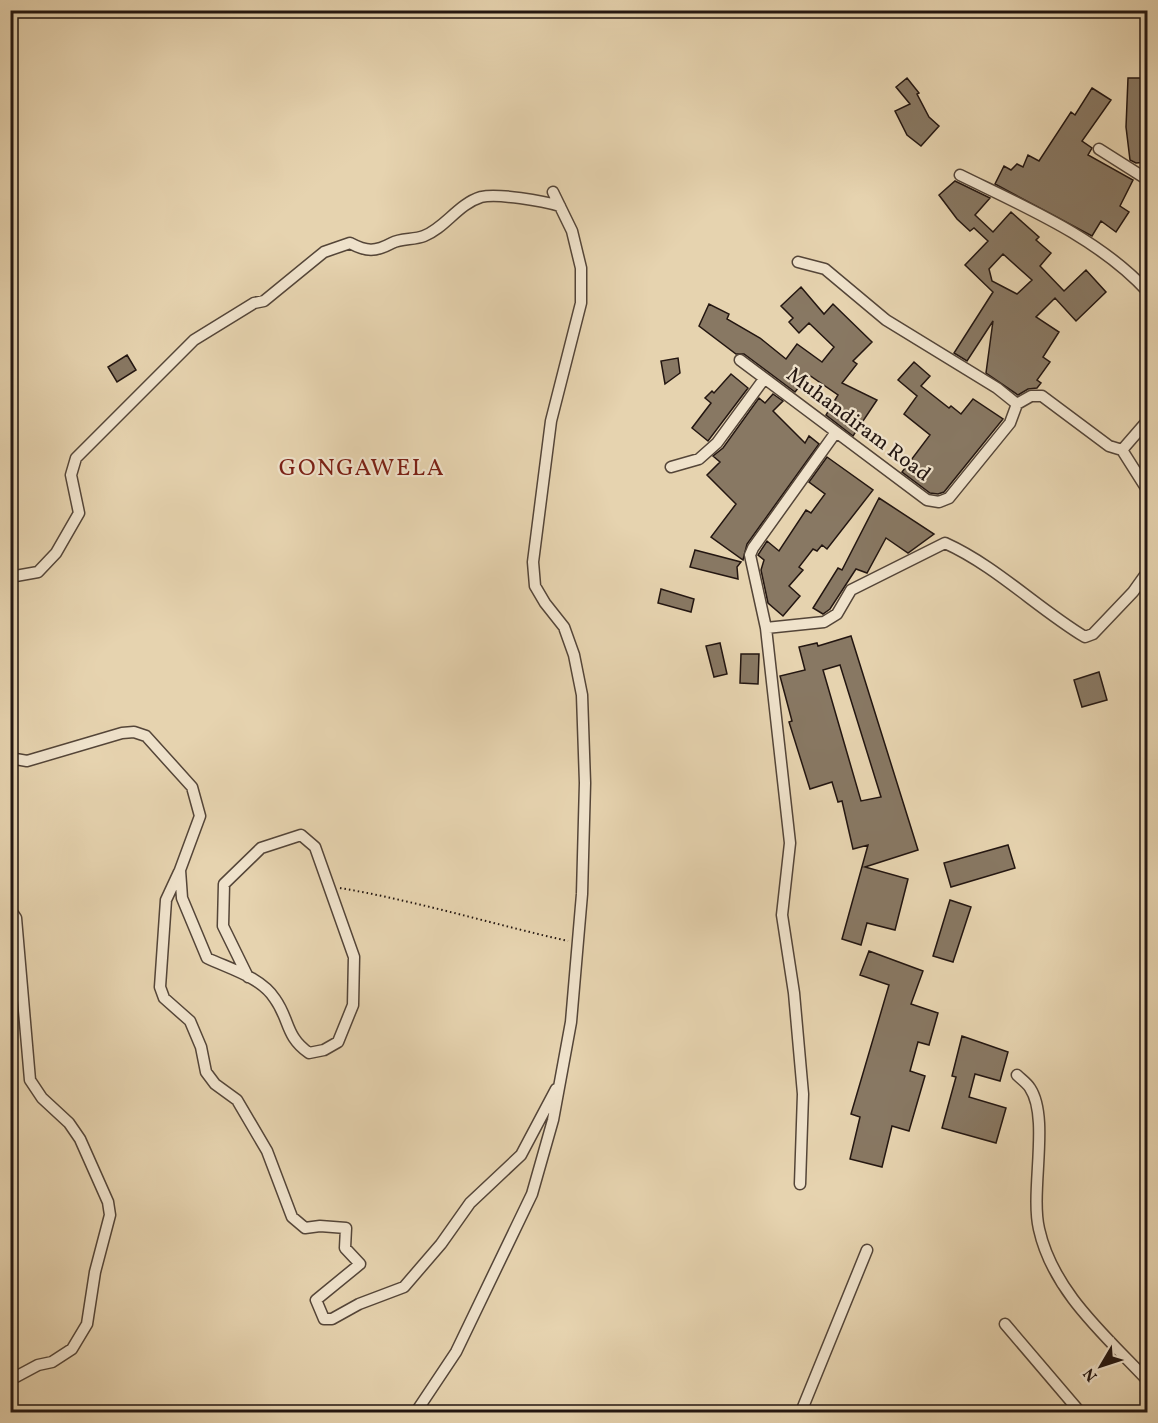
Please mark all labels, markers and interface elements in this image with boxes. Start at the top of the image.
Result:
street label: Muhandiram Road [780,361,936,489]
district label: GONGAWELA [279,452,445,486]
north arrow [1071,1336,1131,1396]
text: N [1078,1362,1103,1386]

